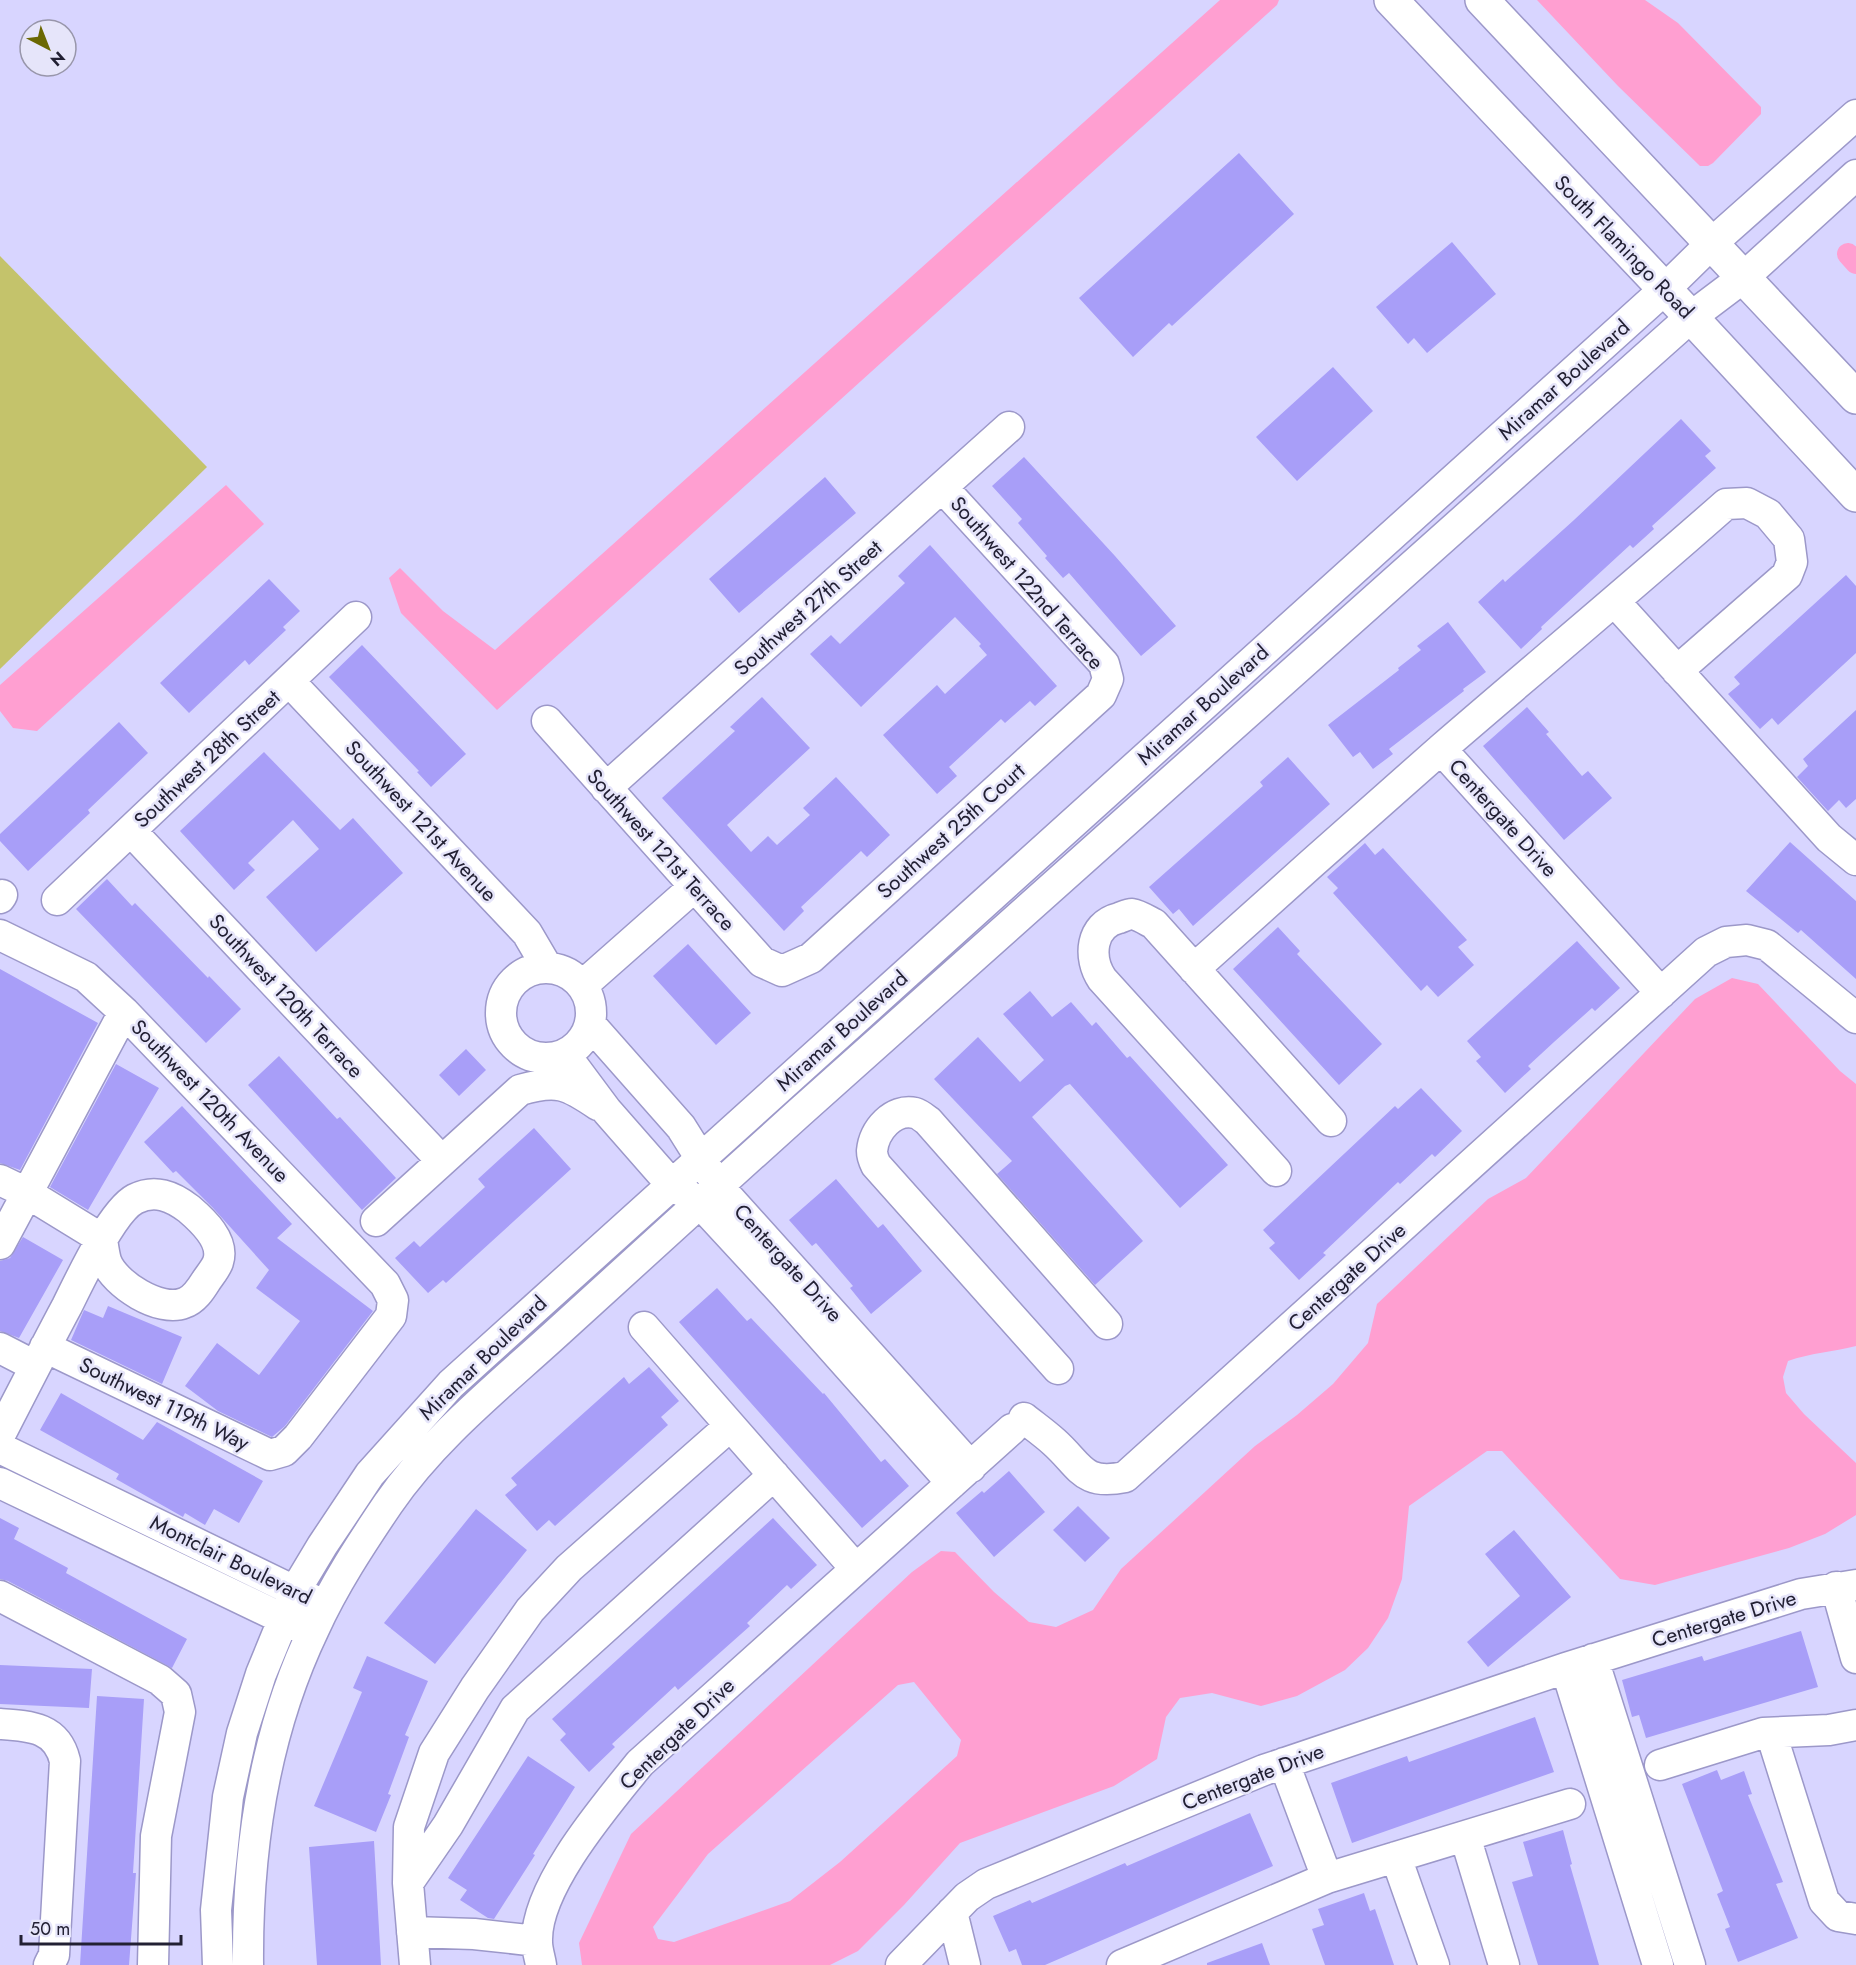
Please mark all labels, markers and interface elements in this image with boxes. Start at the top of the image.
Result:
north arrow [18,18,78,78]
text: N [45,46,70,72]
street label: South Flamingo Road [1547,168,1701,326]
street label: Miramar Boulevard [1492,313,1636,447]
street label: Southwest 122nd Terrace [943,490,1111,676]
street label: Southwest 27th Street [727,533,889,683]
street label: Miramar Boulevard [1131,638,1275,772]
street label: Southwest 28th Street [127,683,287,835]
street label: Southwest 121st Avenue [338,734,504,908]
street label: Centergate Drive [1442,752,1564,884]
street label: Southwest 25th Court [870,756,1032,906]
street label: Southwest 121st Terrace [580,762,742,938]
street label: Southwest 120th Terrace [202,907,370,1085]
street label: Miramar Boulevard [770,964,914,1098]
street label: Southwest 120th Avenue [124,1013,296,1189]
street label: Centergate Drive [727,1197,849,1329]
street label: Centergate Drive [1281,1216,1413,1338]
street label: Miramar Boulevard [412,1289,554,1427]
street label: Southwest 119th Way [74,1350,255,1459]
street label: Montclair Boulevard [145,1508,317,1612]
street label: Centergate Drive [1648,1583,1800,1655]
street label: Centergate Drive [613,1671,741,1797]
street label: Centergate Drive [1178,1736,1329,1818]
scale bar [21,1908,182,1946]
text: 50 m [30,1916,70,1942]

